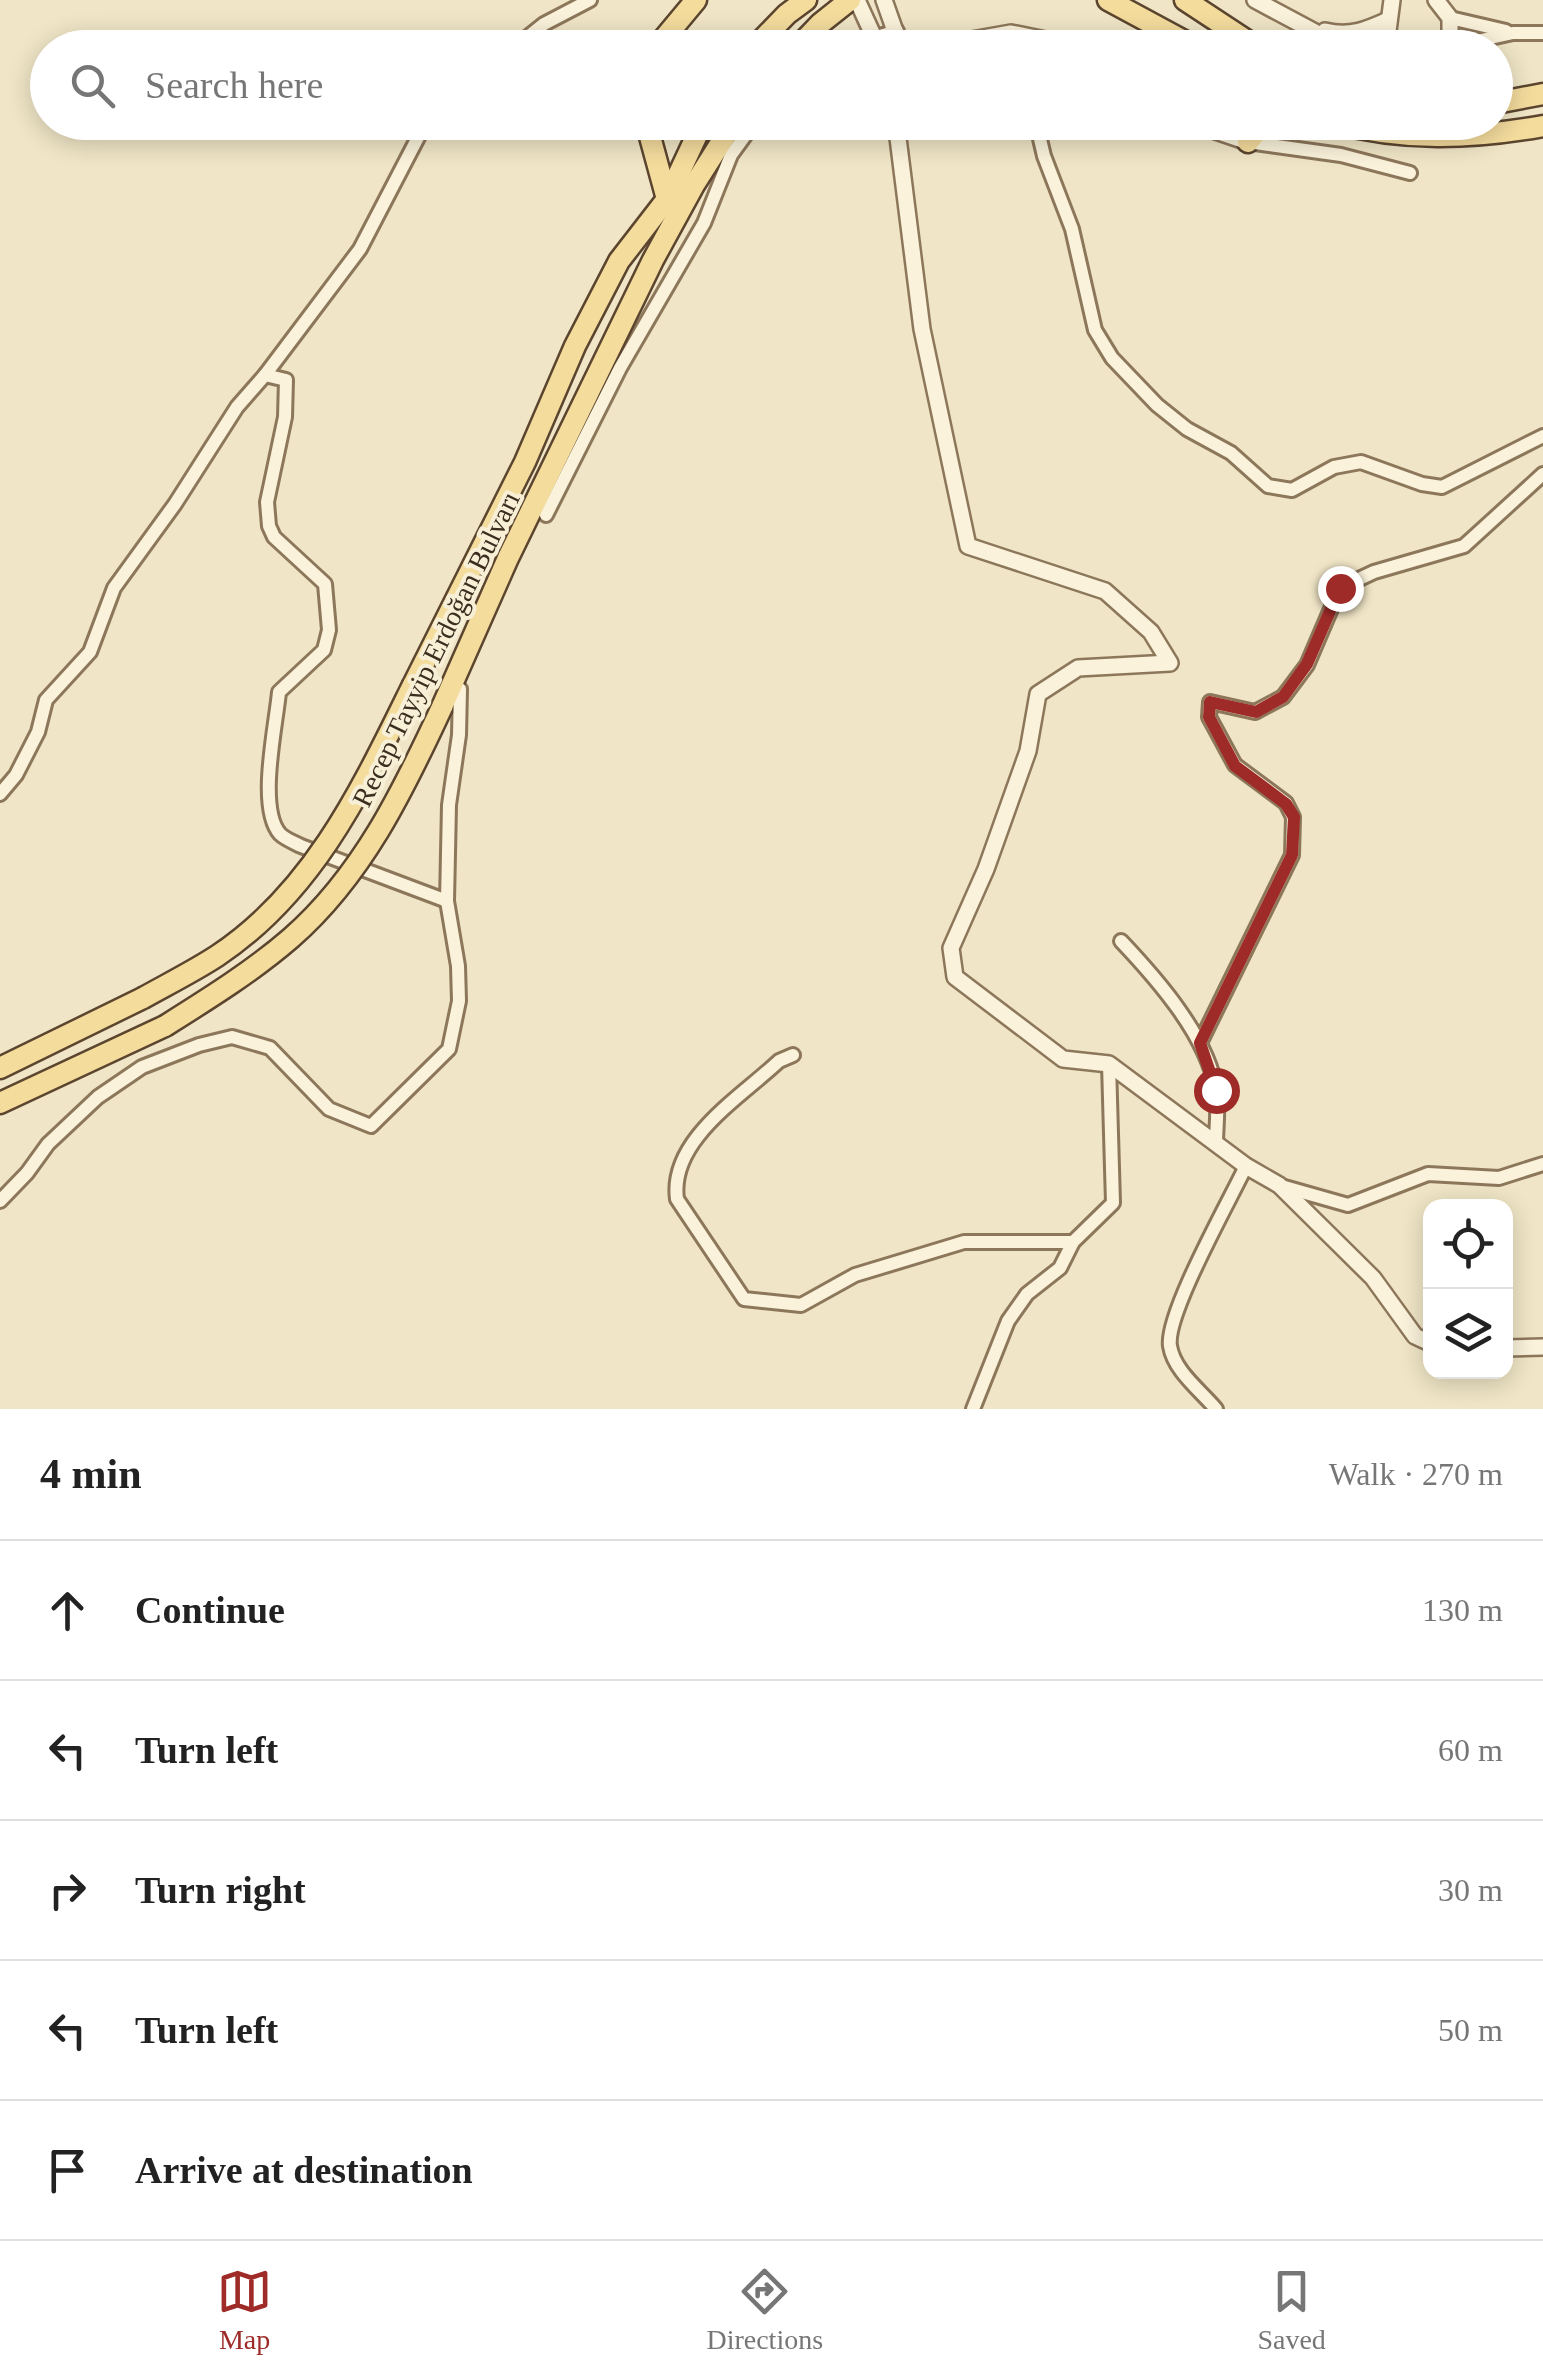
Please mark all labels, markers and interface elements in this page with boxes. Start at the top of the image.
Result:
search box [30,30,1513,140]
icon: search [65,58,120,113]
text: Search here [145,64,323,106]
street label: Recep Tayyip Erdoğan Bulvarı [346,486,526,812]
route end [1318,566,1364,612]
route start [1194,1068,1240,1114]
map controls [1423,1199,1513,1379]
button: locate [1423,1199,1513,1289]
button: layers [1423,1289,1513,1379]
text: 4 min [40,1451,142,1497]
text: Walk · 270 m [1329,1456,1503,1492]
icon: ahead [40,1583,95,1638]
text: Continue [135,1589,285,1631]
text: 130 m [1422,1592,1503,1628]
icon: left [40,1723,95,1778]
text: Turn left [135,1729,278,1771]
text: 60 m [1438,1732,1503,1768]
icon: right [40,1863,95,1918]
text: Turn right [135,1869,306,1911]
text: 30 m [1438,1872,1503,1908]
icon: left [40,2003,95,2058]
text: Turn left [135,2009,278,2051]
text: 50 m [1438,2012,1503,2048]
icon: arrive [40,2143,95,2198]
text: Arrive at destination [135,2149,473,2191]
tab: Map [217,2264,272,2356]
tab: Directions [706,2264,823,2356]
tab: Saved [1257,2264,1326,2356]

